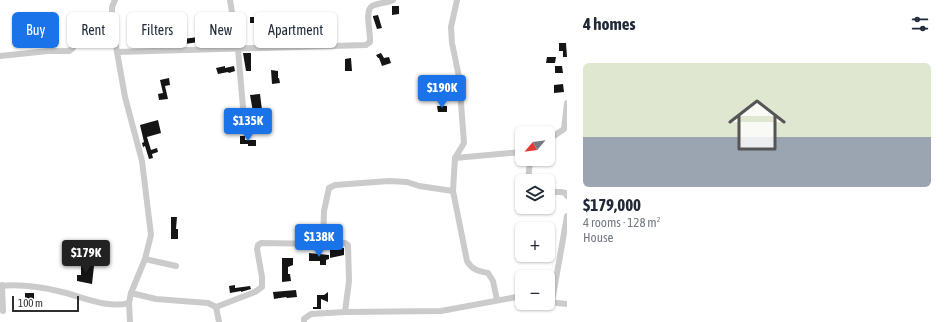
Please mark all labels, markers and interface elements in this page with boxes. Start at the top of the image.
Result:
chip: Buy [12,12,59,48]
chip: Rent [67,12,119,48]
chip: Filters [127,12,187,48]
chip: New [195,12,246,48]
chip: Apartment [254,12,337,48]
icon: filters [909,13,931,35]
text: 4 homes [583,14,636,34]
pin: $190K [414,75,470,109]
text: $190K [427,80,457,95]
icon: home [721,89,793,161]
pin: $135K [220,108,276,142]
text: $135K [233,113,263,128]
north arrow [515,126,555,166]
map controls [515,126,555,310]
button: layers [515,174,555,214]
text: $179,000 [583,195,641,215]
text: 4 rooms · 128 m² [583,215,660,230]
button: + [515,222,555,262]
pin: $138K [291,224,347,258]
text: $138K [304,229,334,244]
text: House [583,230,613,245]
pin: $179K [58,240,114,274]
text: $179K [71,245,101,260]
button: − [515,270,555,310]
scale bar [12,294,79,313]
text: 100 m [18,297,43,309]

